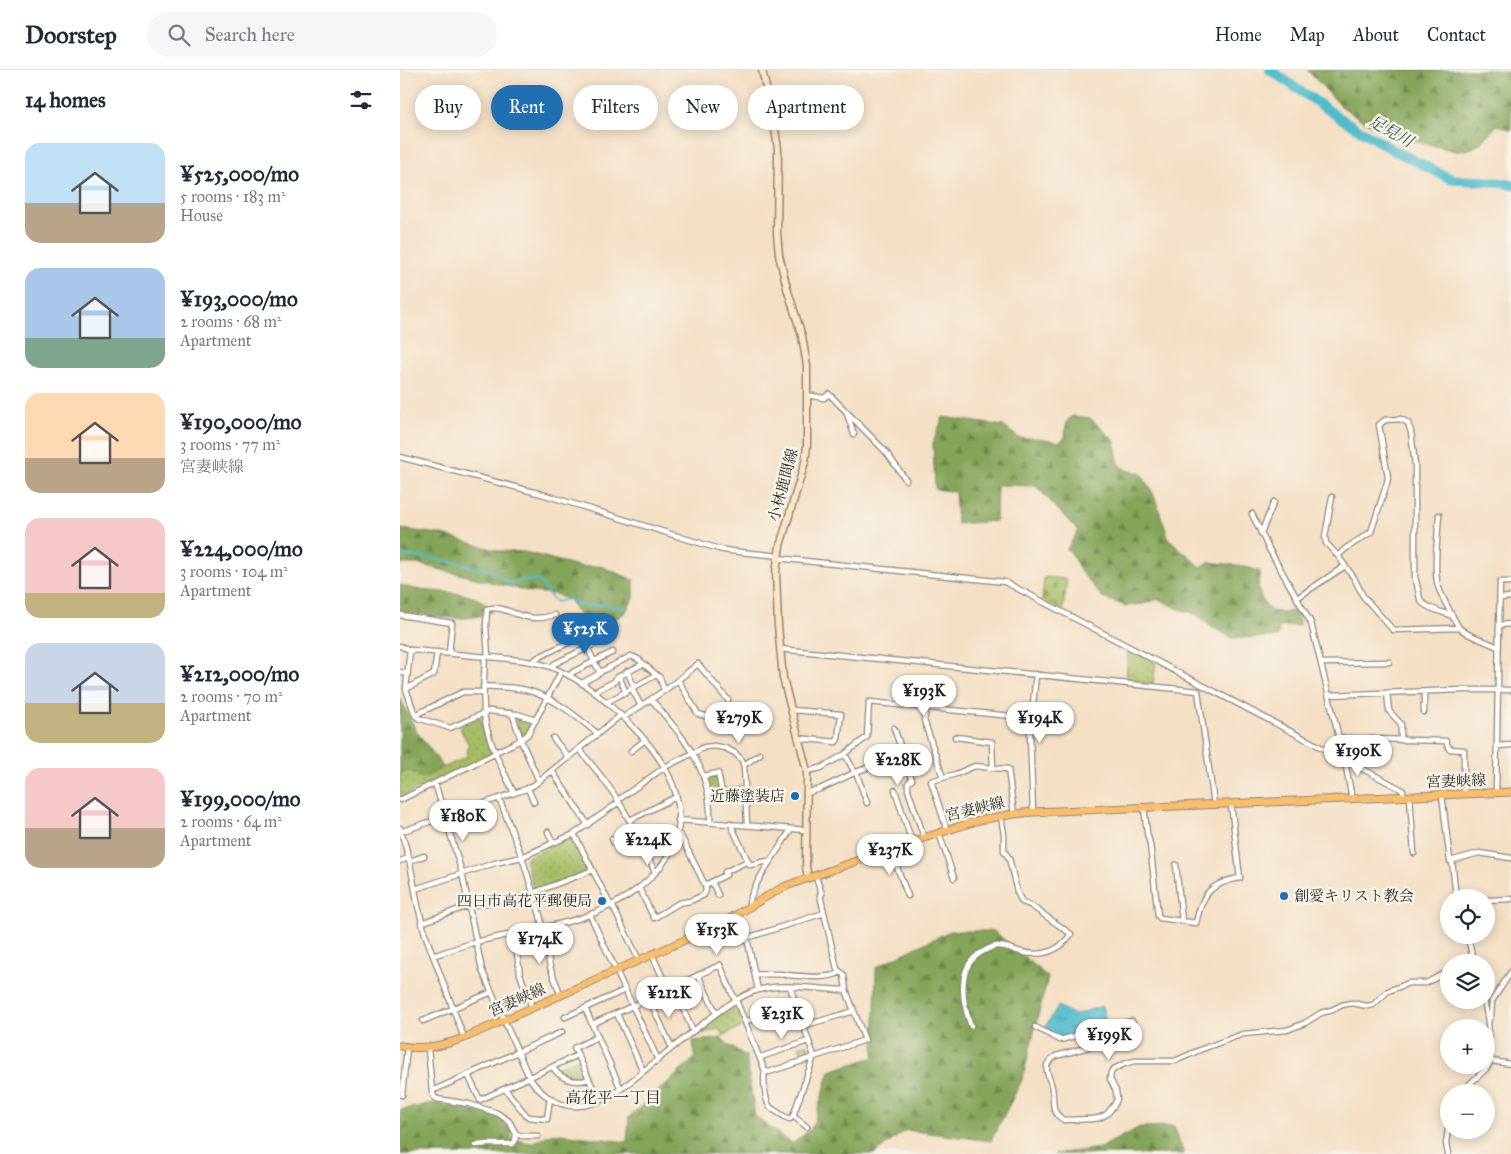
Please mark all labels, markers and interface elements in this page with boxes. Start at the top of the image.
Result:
search box [147,12,497,57]
text: Doorstep [25,20,117,50]
icon: search [165,21,193,49]
text: Search here [205,23,295,46]
text: Home [1215,24,1262,46]
text: Map [1290,24,1325,46]
text: About [1353,24,1399,46]
text: Contact [1427,24,1486,46]
chip: Buy [415,85,481,130]
chip: Rent [491,85,563,130]
chip: Filters [573,85,658,130]
chip: New [668,85,738,130]
chip: Apartment [748,85,864,130]
icon: filters [347,86,375,114]
text: 14 homes [25,87,106,113]
water label: 足見川 [1365,111,1418,152]
text: ¥525,000/mo [180,161,299,187]
icon: home [65,163,125,223]
text: 5 rooms · 183 m² [180,187,286,206]
text: House [180,206,223,225]
text: ¥193,000/mo [180,286,298,312]
icon: home [65,288,125,348]
text: 2 rooms · 68 m² [180,312,281,331]
text: Apartment [180,331,252,350]
text: ¥190,000/mo [180,409,302,435]
icon: home [65,413,125,473]
text: 3 rooms · 77 m² [180,435,280,454]
street label: 小林鹿間線 [765,446,801,524]
text: 宮妻峡線 [180,457,244,476]
text: ¥224,000/mo [180,536,303,562]
icon: home [65,538,125,598]
text: 3 rooms · 104 m² [180,562,288,581]
text: Apartment [180,581,252,600]
pin: ¥525K [550,612,620,655]
text: ¥525K [563,619,607,638]
text: ¥212,000/mo [180,661,299,687]
icon: home [65,663,125,723]
pin: ¥193K [889,674,959,717]
text: ¥193K [902,681,946,700]
text: 2 rooms · 70 m² [180,687,283,706]
pin: ¥279K [704,702,774,744]
pin: ¥194K [1005,702,1075,744]
text: Apartment [180,706,252,725]
text: ¥279K [716,708,762,727]
text: ¥194K [1017,708,1063,727]
pin: ¥190K [1323,734,1393,777]
text: ¥190K [1335,741,1381,760]
pin: ¥228K [863,744,933,786]
text: ¥228K [875,750,921,769]
street label: 宮妻峡線 [1426,771,1486,791]
text: ¥199,000/mo [180,786,301,812]
place label: 近藤塗装店 [710,787,785,805]
icon: home [65,788,125,848]
marker: 近藤塗装店 [789,790,801,802]
street label: 宮妻峡線 [944,793,1006,825]
pin: ¥180K [428,800,498,842]
text: ¥180K [440,806,486,825]
text: 2 rooms · 64 m² [180,812,282,831]
pin: ¥224K [613,824,683,866]
text: ¥224K [625,830,671,849]
text: Apartment [180,831,252,850]
pin: ¥237K [855,834,925,876]
text: ¥237K [868,840,912,859]
place label: 創愛キリスト教会 [1294,887,1414,905]
map controls [1440,889,1495,1139]
button: locate [1440,889,1495,944]
marker: 創愛キリスト教会 [1278,890,1290,902]
place label: 四日市高花平郵便局 [457,892,592,910]
marker: 四日市高花平郵便局 [596,895,608,907]
pin: ¥153K [682,914,752,956]
text: ¥153K [696,920,738,939]
pin: ¥174K [505,922,575,965]
text: ¥174K [517,929,563,948]
button: layers [1440,954,1495,1009]
pin: ¥212K [634,976,704,1019]
street label: 宮妻峡線 [486,980,548,1020]
text: ¥212K [647,983,691,1002]
pin: ¥231K [747,998,817,1040]
text: ¥231K [761,1004,803,1023]
pin: ¥199K [1074,1018,1144,1061]
button: + [1440,1019,1495,1074]
text: ¥199K [1086,1025,1132,1044]
button: − [1440,1084,1495,1139]
district label: 高花平一丁目 [565,1088,661,1107]

